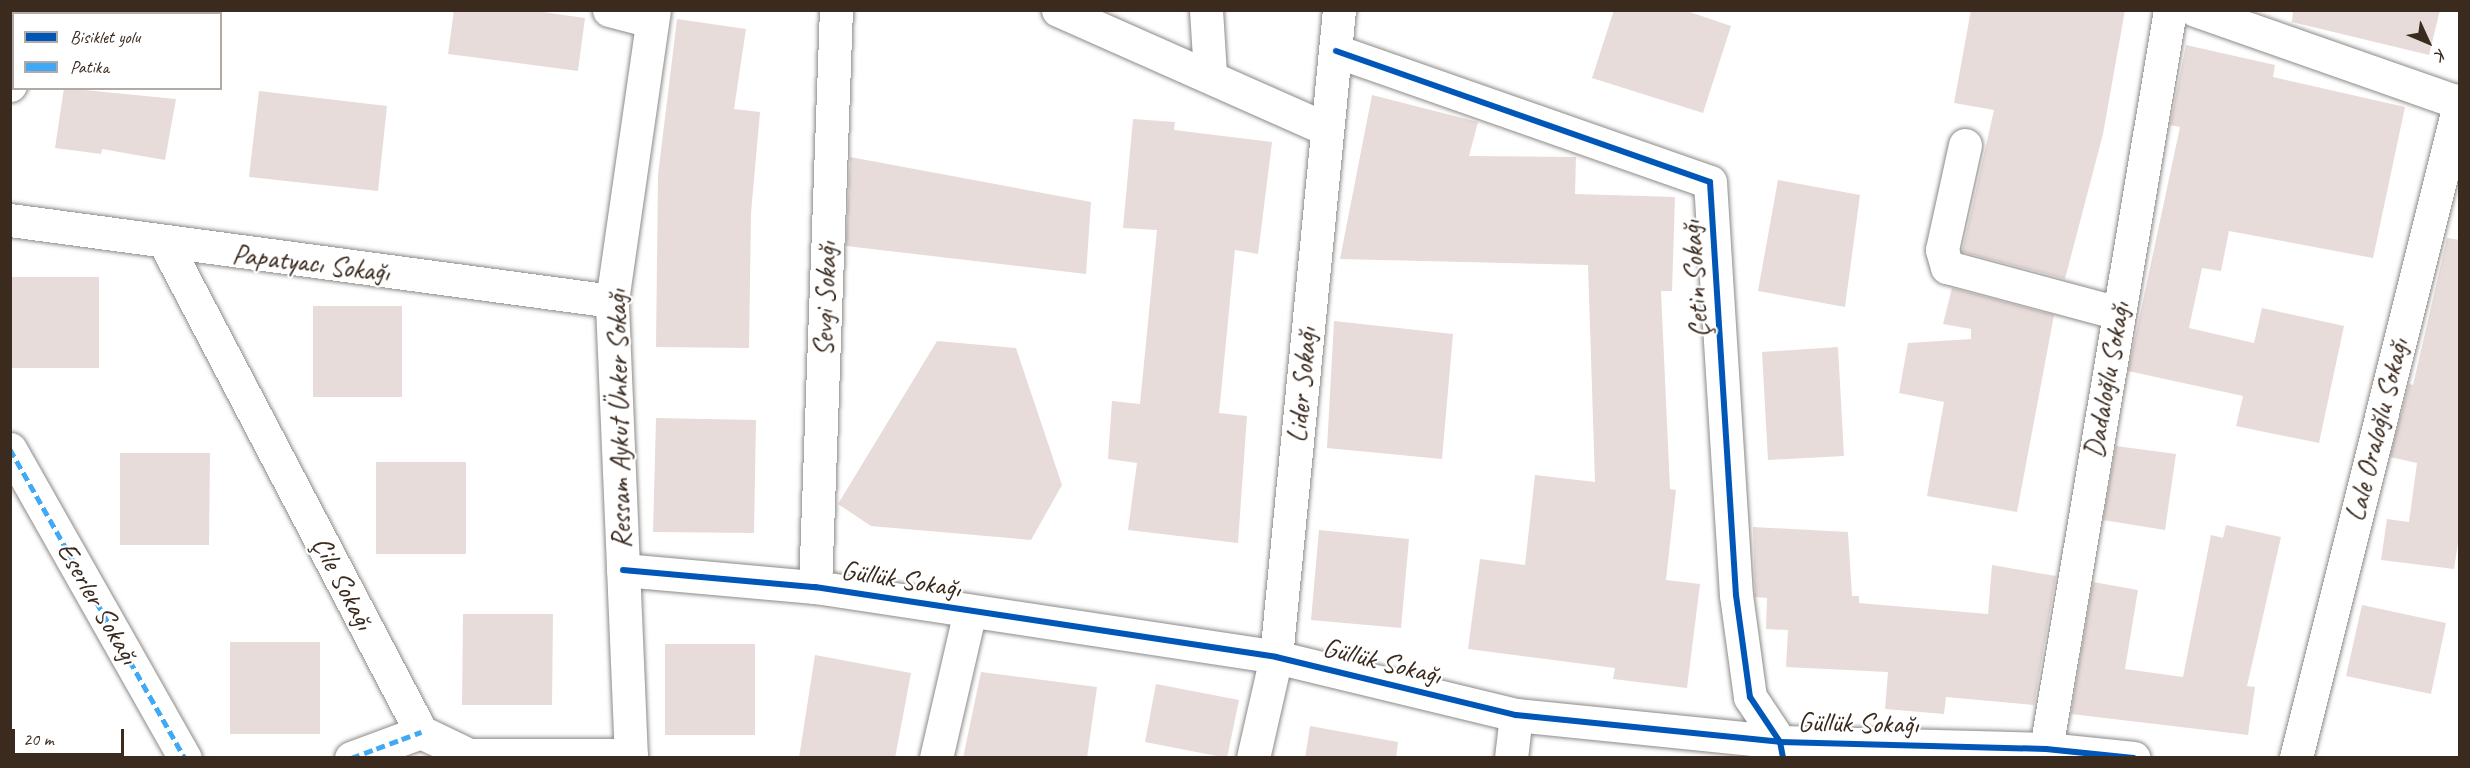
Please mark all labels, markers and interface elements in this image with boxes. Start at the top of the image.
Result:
legend [12,12,222,90]
north arrow [2398,12,2458,72]
text: Bisiklet yolu [70,26,140,48]
text: K [2431,45,2451,64]
text: Patika [70,56,109,78]
street label: Çetin Sokağı [1674,220,1716,338]
street label: Papatyacı Sokağı [231,237,391,289]
street label: Sevgi Sokağı [806,242,844,356]
street label: Ressam Aykut Ünker Sokağı [600,289,638,549]
street label: Dadaloğlu Sokağı [2077,300,2137,460]
street label: Lider Sokağı [1280,327,1324,443]
street label: Lale Oraloğlu Sokağı [2338,335,2416,525]
street label: Çile Sokağı [305,531,381,635]
street label: Eserler Sokağı [50,537,146,669]
street label: Güllük Sokağı [839,553,963,605]
street label: Güllük Sokağı [1319,630,1445,692]
street label: Güllük Sokağı [1797,705,1919,741]
scale bar [15,717,128,755]
text: 20 m [23,728,54,750]

